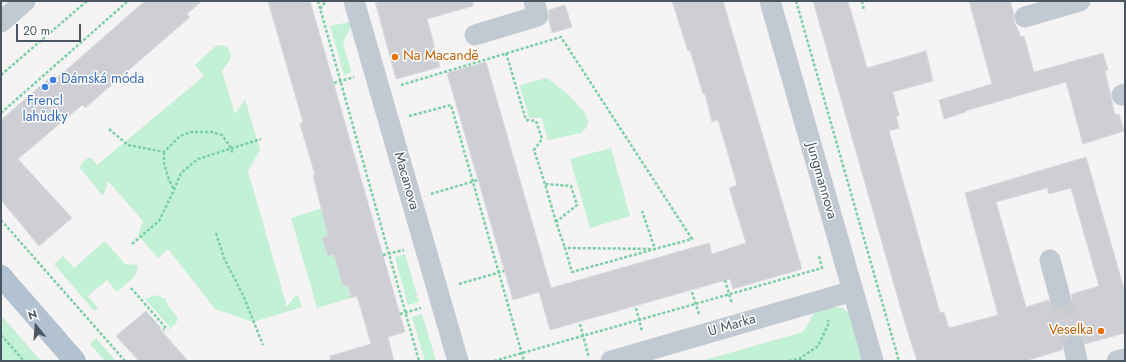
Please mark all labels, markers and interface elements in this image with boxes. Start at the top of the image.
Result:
scale bar [18,16,83,42]
text: 20 m [23,22,50,40]
place label: Na Macandě [403,49,479,65]
marker: Na Macandě [390,52,400,62]
place label: Dámská móda [61,72,144,88]
marker: Dámská móda [48,75,58,85]
marker: Frencl lahůdky [40,82,50,92]
place label: Frencl lahůdky [22,94,68,126]
street label: Jungmannova [802,141,840,221]
street label: Macanova [390,150,422,212]
north arrow [16,306,56,346]
text: N [26,306,39,323]
street label: U Marka [706,311,758,341]
place label: Veselka [1049,323,1093,339]
marker: Veselka [1096,326,1106,336]

